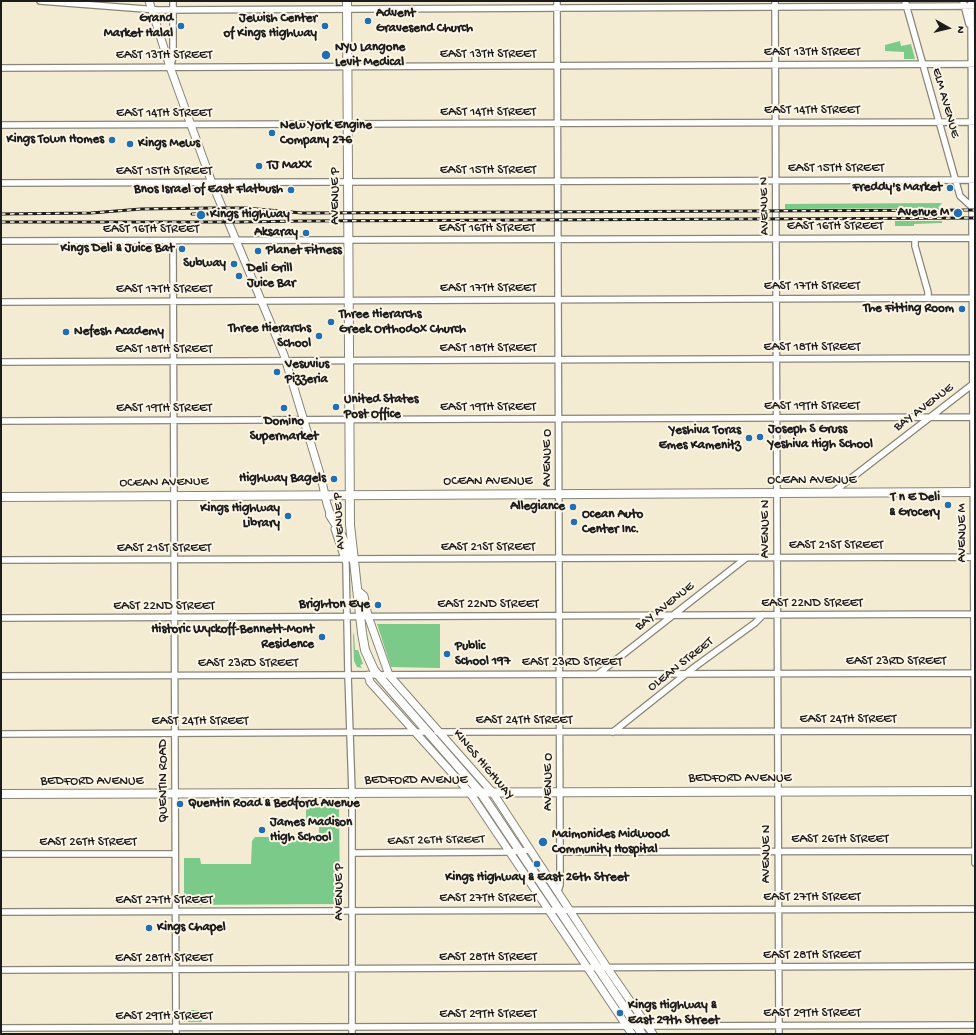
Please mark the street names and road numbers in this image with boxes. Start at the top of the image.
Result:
street label: EAST 13TH STREET [764,45,860,61]
street label: EAST 13TH STREET [440,47,536,63]
street label: EAST 13TH STREET [116,48,212,64]
street label: ELM AVENUE [928,66,962,140]
street label: EAST 14TH STREET [764,103,860,119]
street label: EAST 14TH STREET [440,105,536,121]
street label: EAST 14TH STREET [116,106,212,122]
street label: EAST 15TH STREET [788,161,884,177]
street label: EAST 15TH STREET [440,163,536,179]
street label: EAST 15TH STREET [116,164,212,180]
street label: AVENUE P [328,167,344,225]
street label: AVENUE N [757,177,773,235]
street label: EAST 16TH STREET [787,219,883,235]
street label: EAST 16TH STREET [439,221,535,237]
street label: EAST 16TH STREET [103,222,199,238]
street label: EAST 17TH STREET [764,279,860,295]
street label: EAST 17TH STREET [440,281,536,297]
street label: EAST 17TH STREET [116,282,212,298]
street label: EAST 18TH STREET [764,340,860,356]
street label: EAST 18TH STREET [440,341,536,357]
street label: EAST 18TH STREET [116,342,212,358]
street label: BAY AVENUE [891,381,957,435]
street label: EAST 19TH STREET [764,399,860,415]
street label: EAST 19TH STREET [440,400,536,416]
street label: EAST 19TH STREET [116,401,212,417]
street label: AVENUE O [540,429,556,487]
street label: OCEAN AVENUE [767,473,857,489]
street label: OCEAN AVENUE [119,474,209,492]
street label: OCEAN AVENUE [443,474,533,490]
street label: AVENUE P [331,492,349,550]
street label: AVENUE N [758,500,774,558]
street label: AVENUE M [955,503,971,563]
street label: EAST 21ST STREET [789,538,883,554]
street label: EAST 21ST STREET [441,540,535,556]
street label: EAST 21ST STREET [117,541,211,557]
street label: BAY AVENUE [632,579,698,635]
street label: EAST 22ND STREET [761,596,863,612]
street label: EAST 22ND STREET [437,597,539,613]
street label: EAST 22ND STREET [113,599,215,615]
street label: OLEAN STREET [645,635,717,695]
street label: EAST 23RD STREET [846,654,946,670]
street label: EAST 23RD STREET [522,655,622,671]
street label: EAST 23RD STREET [198,656,298,672]
street label: EAST 24TH STREET [800,712,896,728]
street label: EAST 24TH STREET [476,713,572,729]
street label: EAST 24TH STREET [152,714,248,730]
street label: KINGS HIGHWAY [449,727,517,803]
street label: QUENTIN ROAD [156,739,172,823]
street label: AVENUE O [541,753,557,811]
street label: BEDFORD AVENUE [688,771,792,787]
street label: BEDFORD AVENUE [364,773,468,789]
street label: BEDFORD AVENUE [40,774,144,790]
street label: AVENUE N [759,825,775,883]
street label: EAST 26TH STREET [387,832,485,850]
street label: EAST 26TH STREET [791,832,889,848]
street label: EAST 26TH STREET [39,835,137,851]
street label: AVENUE P [332,863,348,921]
street label: EAST 27TH STREET [763,890,861,906]
street label: EAST 27TH STREET [439,891,537,907]
street label: EAST 27TH STREET [115,893,213,909]
street label: EAST 28TH STREET [763,948,861,964]
street label: EAST 28TH STREET [439,950,537,966]
street label: EAST 28TH STREET [115,951,213,967]
street label: EAST 29TH STREET [763,1006,861,1022]
street label: EAST 29TH STREET [439,1007,537,1023]
street label: EAST 29TH STREET [115,1009,213,1025]

